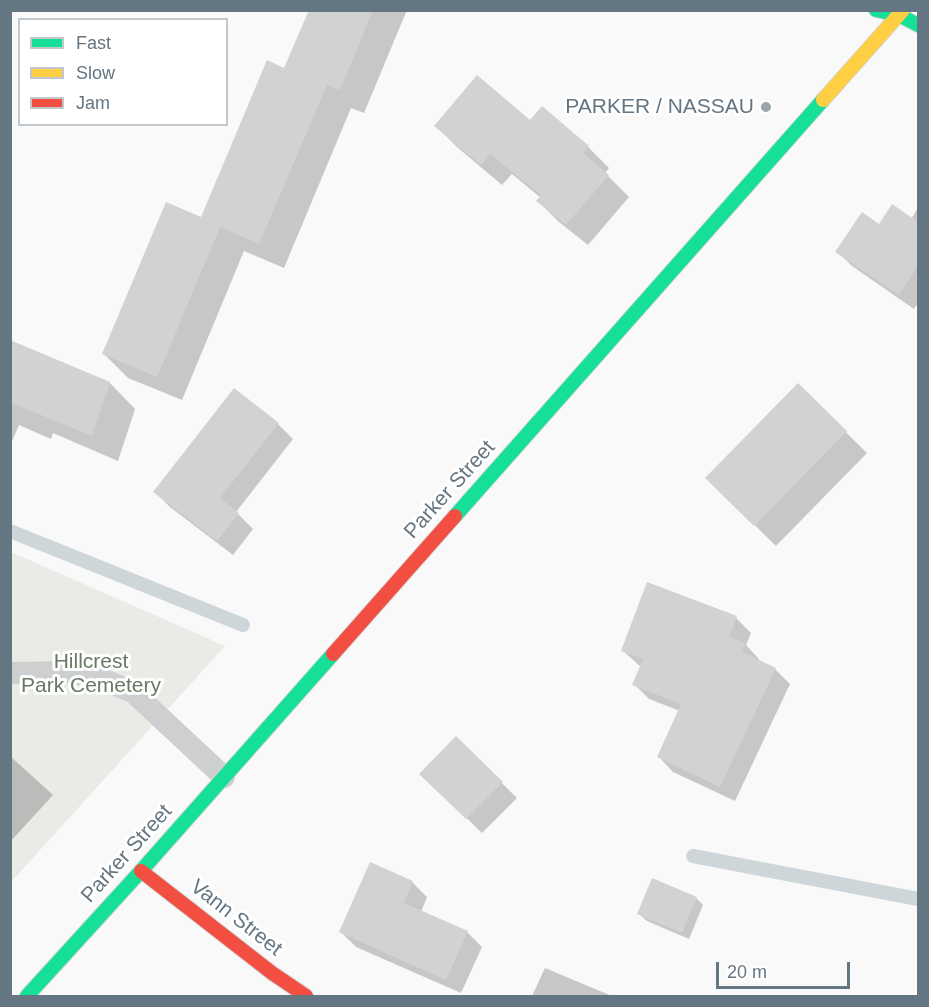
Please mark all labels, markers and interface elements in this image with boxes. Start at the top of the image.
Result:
legend [18,18,228,126]
text: Fast [76,33,111,53]
text: Slow [76,63,115,83]
text: Jam [76,93,110,113]
place label: PARKER / NASSAU [565,94,754,120]
marker: PARKER / NASSAU [759,100,773,114]
street label: Parker Street [399,436,501,544]
park label: Hillcrest Park Cemetery [21,649,161,699]
street label: Parker Street [76,800,178,908]
street label: Vann Street [185,874,287,962]
scale bar [719,950,852,988]
text: 20 m [727,962,767,982]

